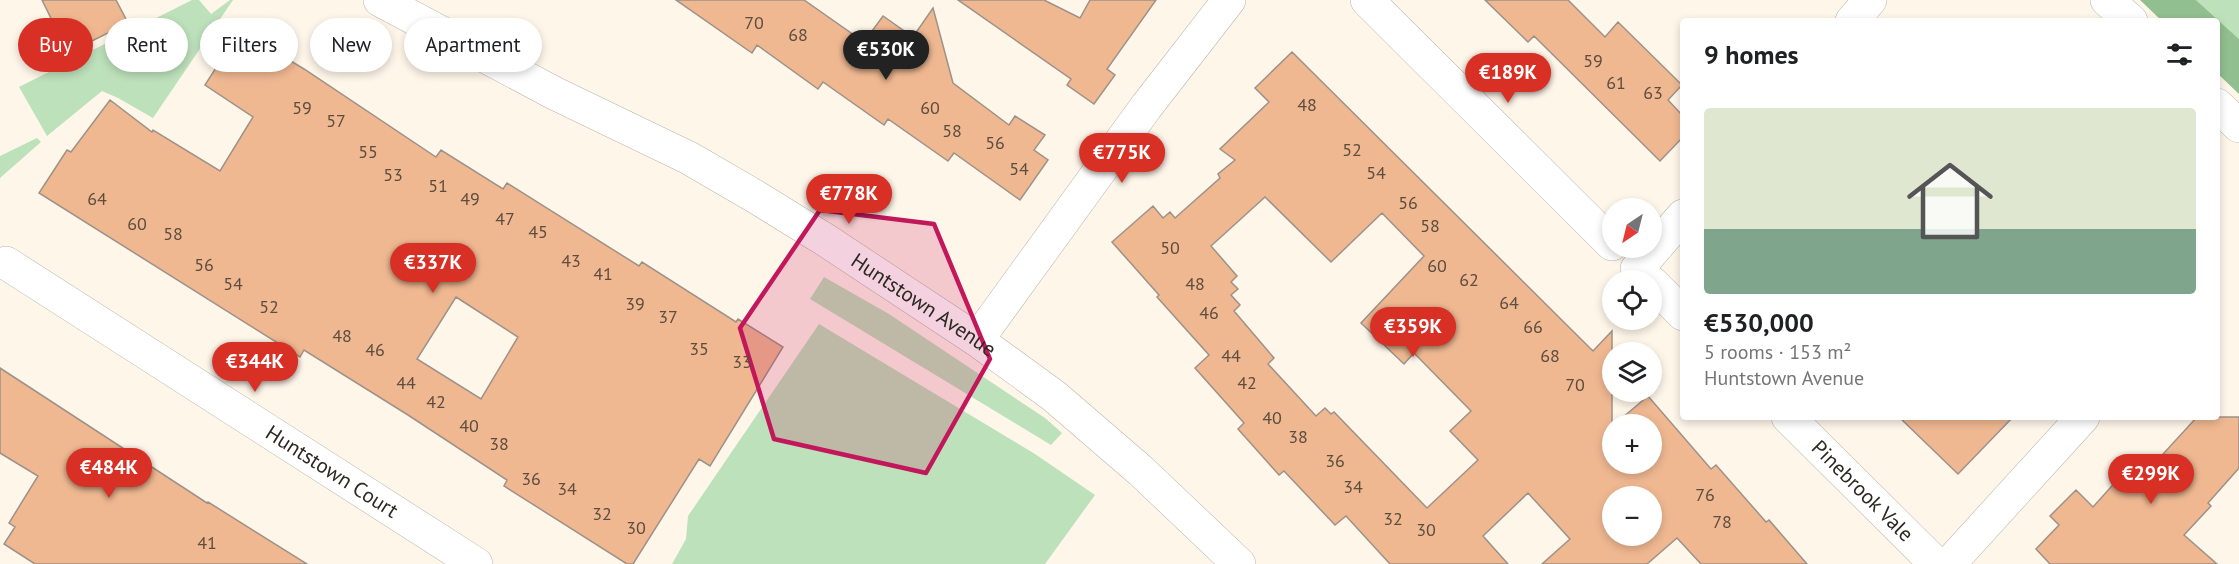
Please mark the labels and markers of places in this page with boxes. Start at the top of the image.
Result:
pin: €530K [844,30,928,81]
pin: €189K [1466,53,1550,104]
pin: €775K [1080,133,1164,184]
pin: €778K [807,174,891,225]
pin: €337K [391,243,475,294]
pin: €359K [1371,307,1455,358]
pin: €344K [213,342,297,393]
pin: €484K [67,448,151,499]
pin: €299K [2109,454,2193,505]

